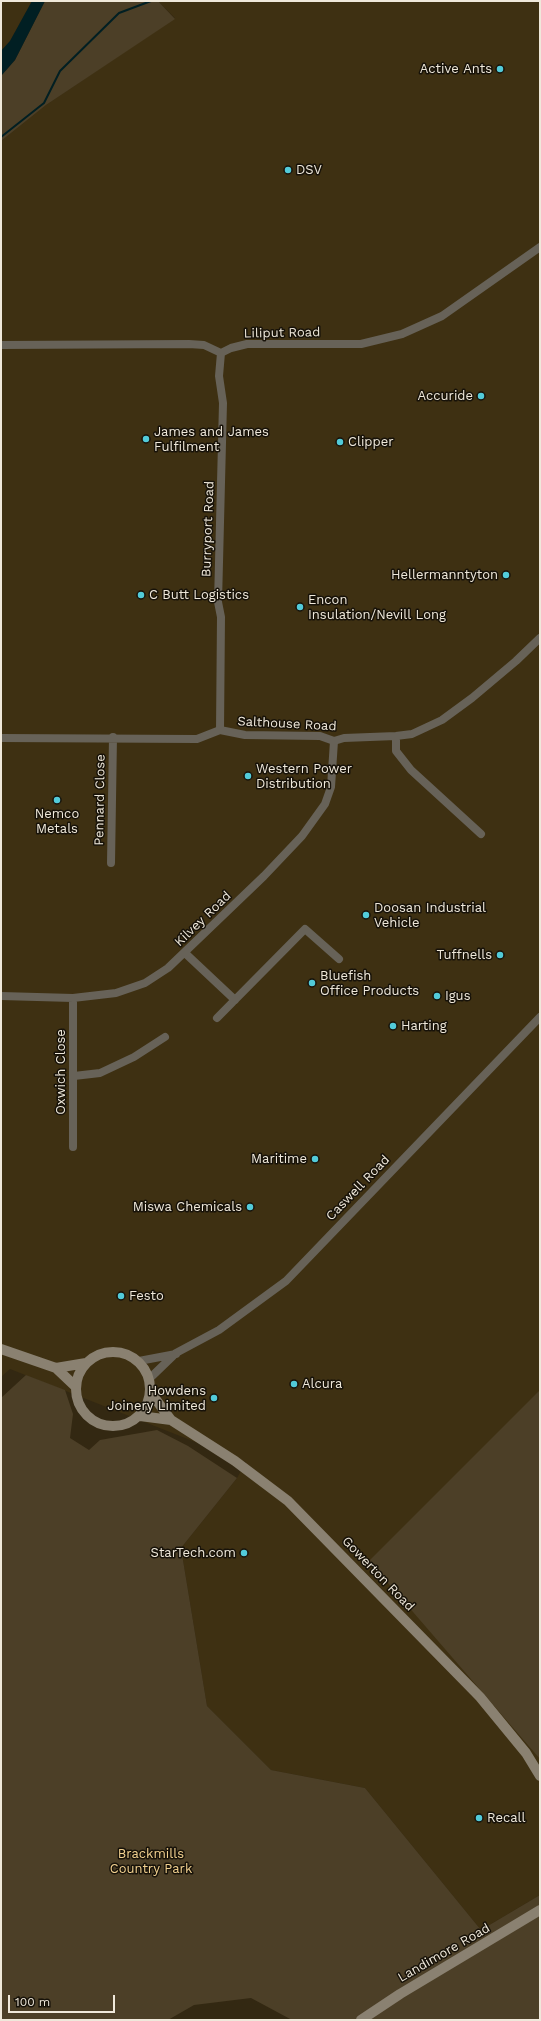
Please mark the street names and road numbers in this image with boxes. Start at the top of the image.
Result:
street label: Liliput Road [244,325,320,341]
street label: Burryport Road [199,481,217,577]
street label: Salthouse Road [237,714,337,734]
street label: Pennard Close [91,754,109,846]
street label: Kilvey Road [171,888,235,950]
street label: Oxwich Close [53,1029,69,1115]
street label: Caswell Road [323,1152,393,1224]
street label: Gowerton Road [339,1533,417,1615]
street label: Landimore Road [395,1920,493,1986]

